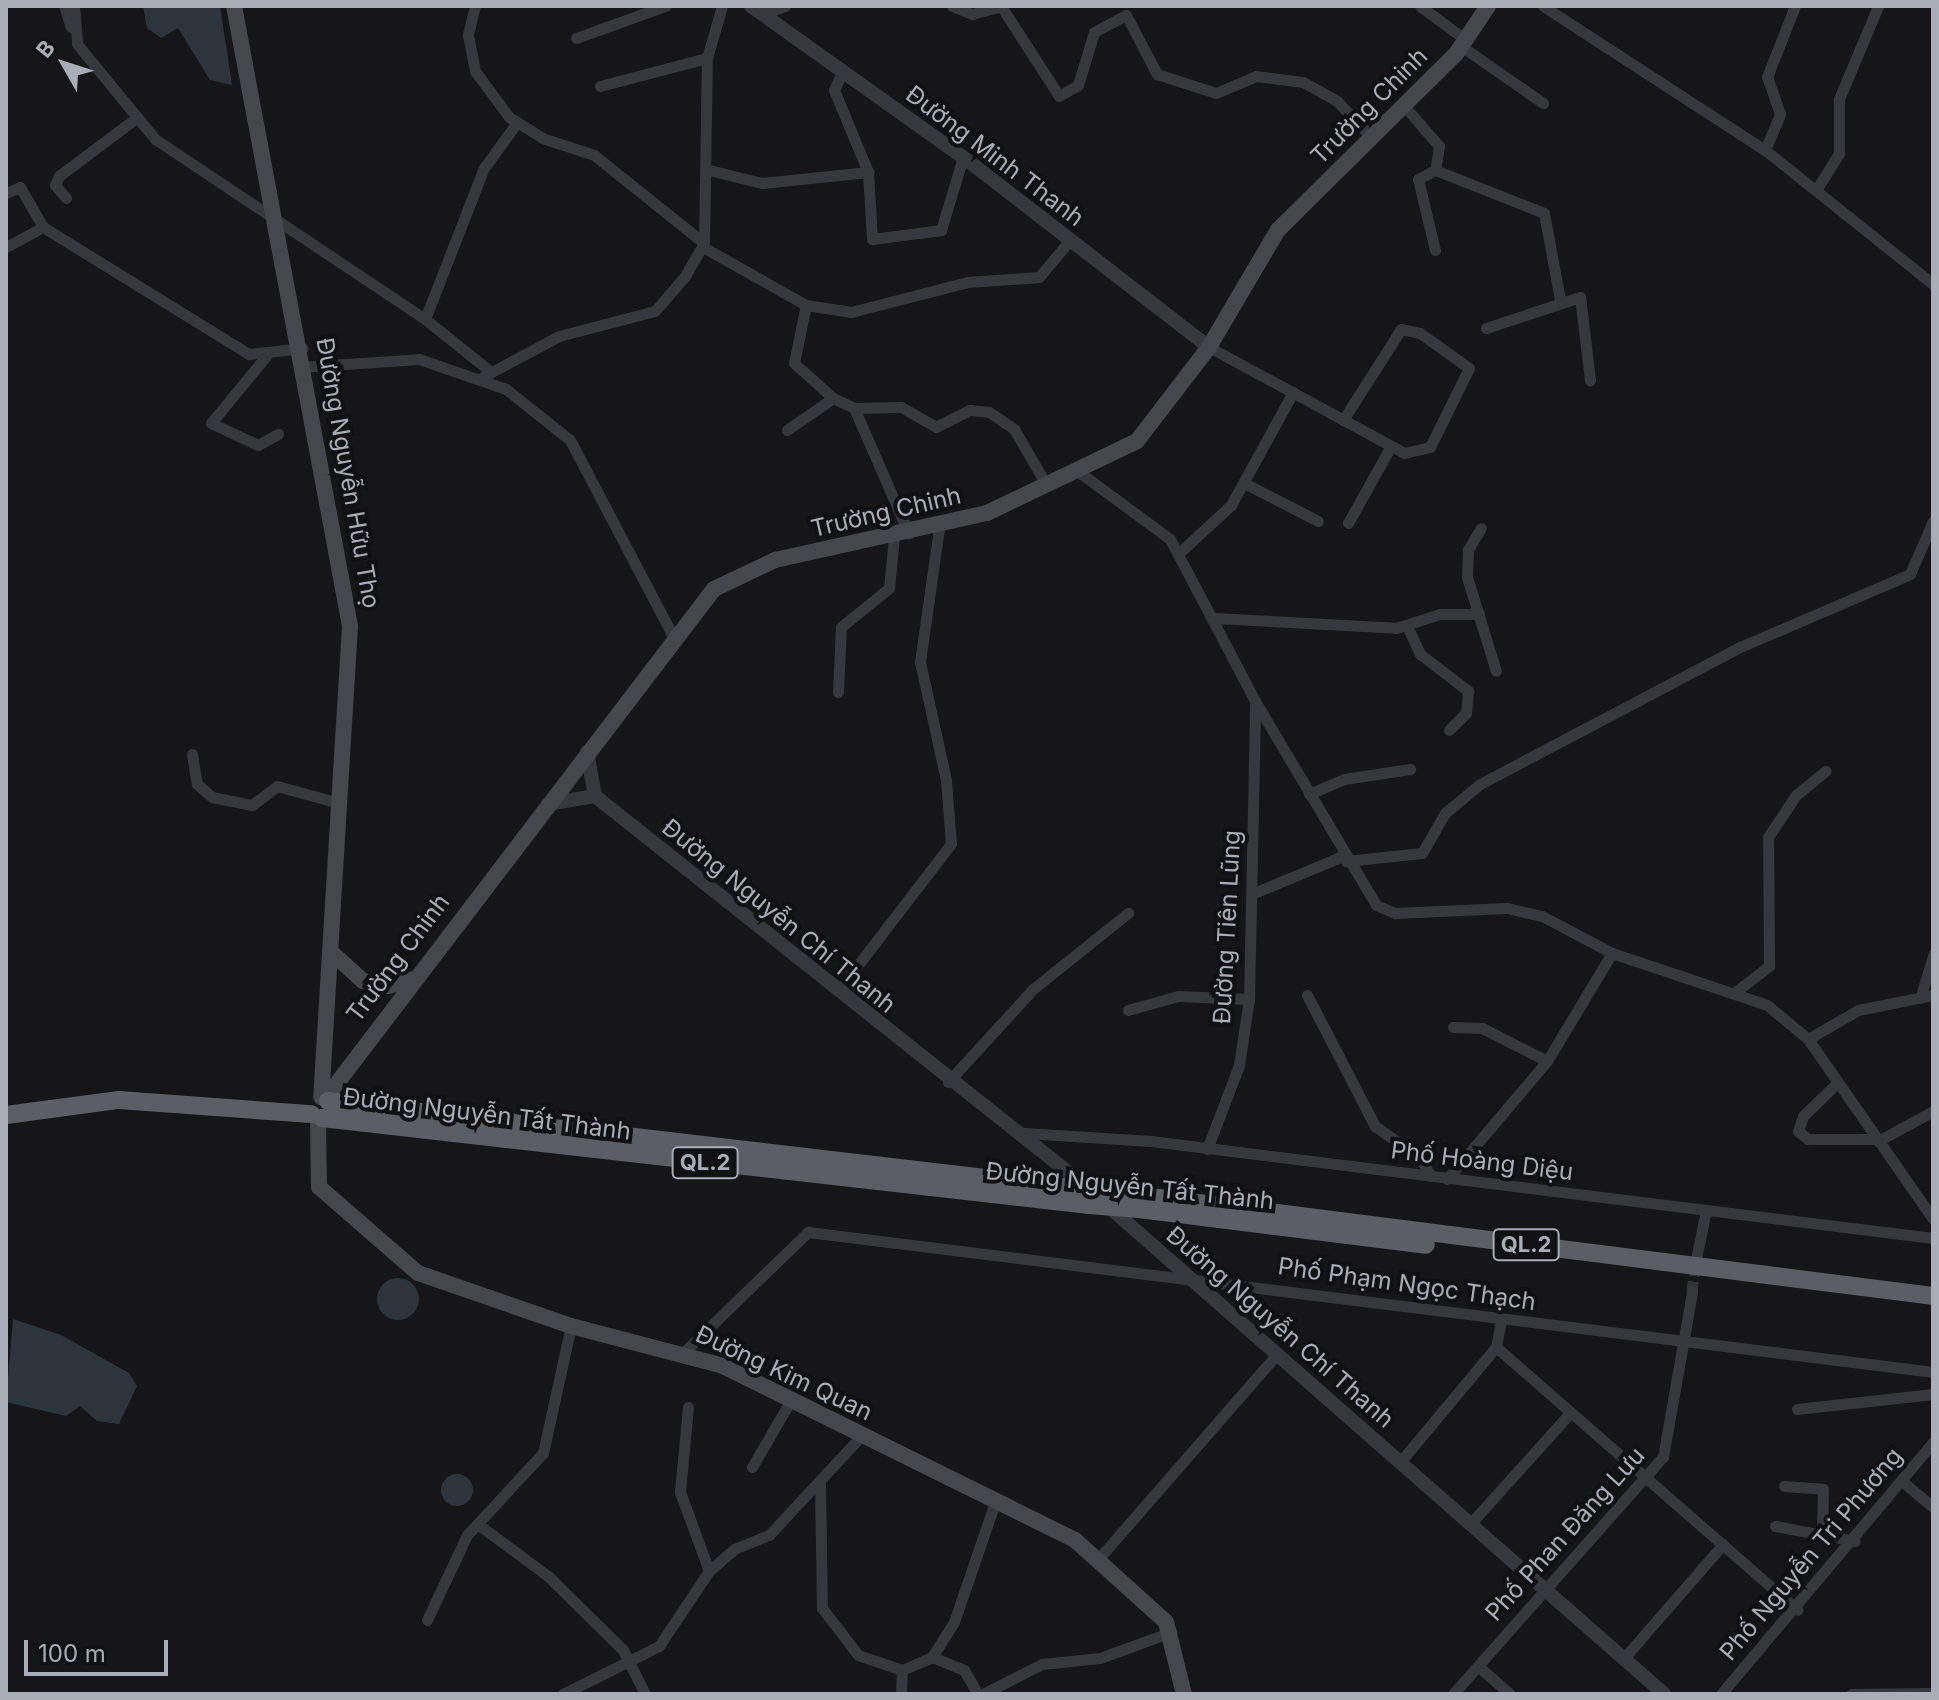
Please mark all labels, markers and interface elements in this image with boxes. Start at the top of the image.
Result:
north arrow [24,24,104,104]
text: B [31,35,60,63]
street label: Trường Chinh [1305,42,1433,170]
street label: Đường Minh Thanh [900,80,1090,232]
street label: Đường Nguyễn Hữu Thọ [310,336,386,610]
street label: Trường Chinh [808,481,964,543]
street label: Đường Nguyễn Chí Thanh [656,813,902,1019]
street label: Đường Tiên Lũng [1208,829,1246,1025]
street label: Trường Chinh [340,888,456,1028]
street label: Đường Nguyễn Tất Thành [342,1082,632,1146]
street label: Phố Hoàng Diệu [1389,1136,1575,1186]
road number: QL.2 [671,1145,739,1181]
street label: Đường Nguyễn Tất Thành [984,1157,1276,1215]
street label: Đường Nguyễn Chí Thanh [1160,1220,1400,1434]
road number: QL.2 [1492,1227,1560,1263]
street label: Phố Phạm Ngọc Thạch [1276,1252,1538,1316]
street label: Đường Kim Quan [691,1319,877,1427]
street label: Phố Phan Đăng Lưu [1479,1441,1651,1627]
street label: Phố Nguyễn Tri Phương [1714,1442,1908,1666]
scale bar [28,1624,172,1674]
text: 100 m [38,1639,106,1668]

